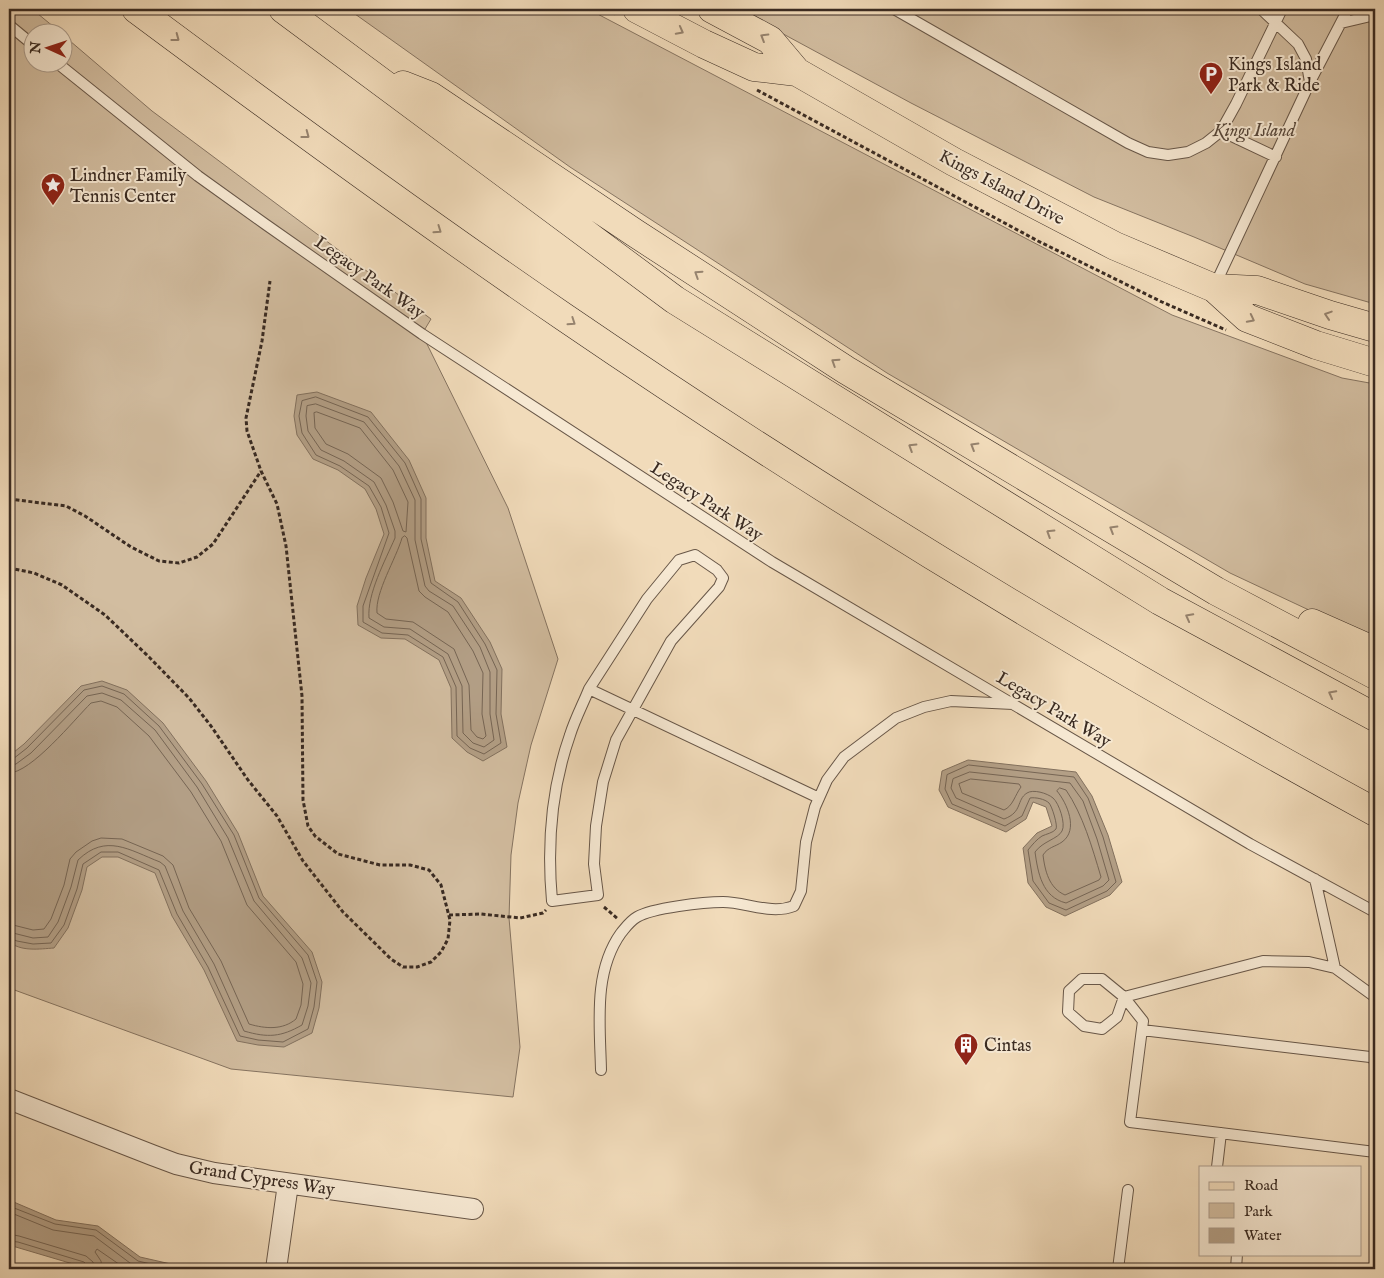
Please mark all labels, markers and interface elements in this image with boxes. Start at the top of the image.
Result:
north arrow [22,22,72,72]
one-way arrow [675,25,684,35]
one-way arrow [170,32,180,41]
one-way arrow [760,33,769,43]
text: N [27,41,45,55]
place label: Kings Island Park & Ride [1228,54,1322,98]
parking icon: Kings Island Park & Ride [1198,61,1224,95]
park label: Kings Island [1212,120,1297,143]
one-way arrow [300,129,310,138]
street label: Kings Island Drive [934,145,1068,231]
place label: Lindner Family Tennis Center [70,165,187,209]
place icon: Lindner Family Tennis Center [40,172,66,206]
one-way arrow [432,224,442,233]
street label: Legacy Park Way [309,232,429,325]
one-way arrow [694,271,704,280]
one-way arrow [1325,310,1333,320]
one-way arrow [1246,313,1255,323]
one-way arrow [566,316,575,325]
one-way arrow [831,359,840,368]
one-way arrow [970,442,979,452]
one-way arrow [909,444,918,454]
street label: Legacy Park Way [645,457,767,547]
one-way arrow [1110,526,1119,536]
one-way arrow [1047,530,1056,539]
one-way arrow [1186,613,1195,623]
street label: Legacy Park Way [992,667,1115,754]
one-way arrow [1329,690,1338,700]
building icon: Cintas [953,1032,979,1066]
place label: Cintas [984,1035,1031,1058]
street label: Grand Cypress Way [187,1157,336,1202]
legend [1199,1166,1362,1256]
text: Road [1244,1176,1279,1195]
text: Park [1244,1202,1274,1221]
text: Water [1244,1226,1282,1245]

